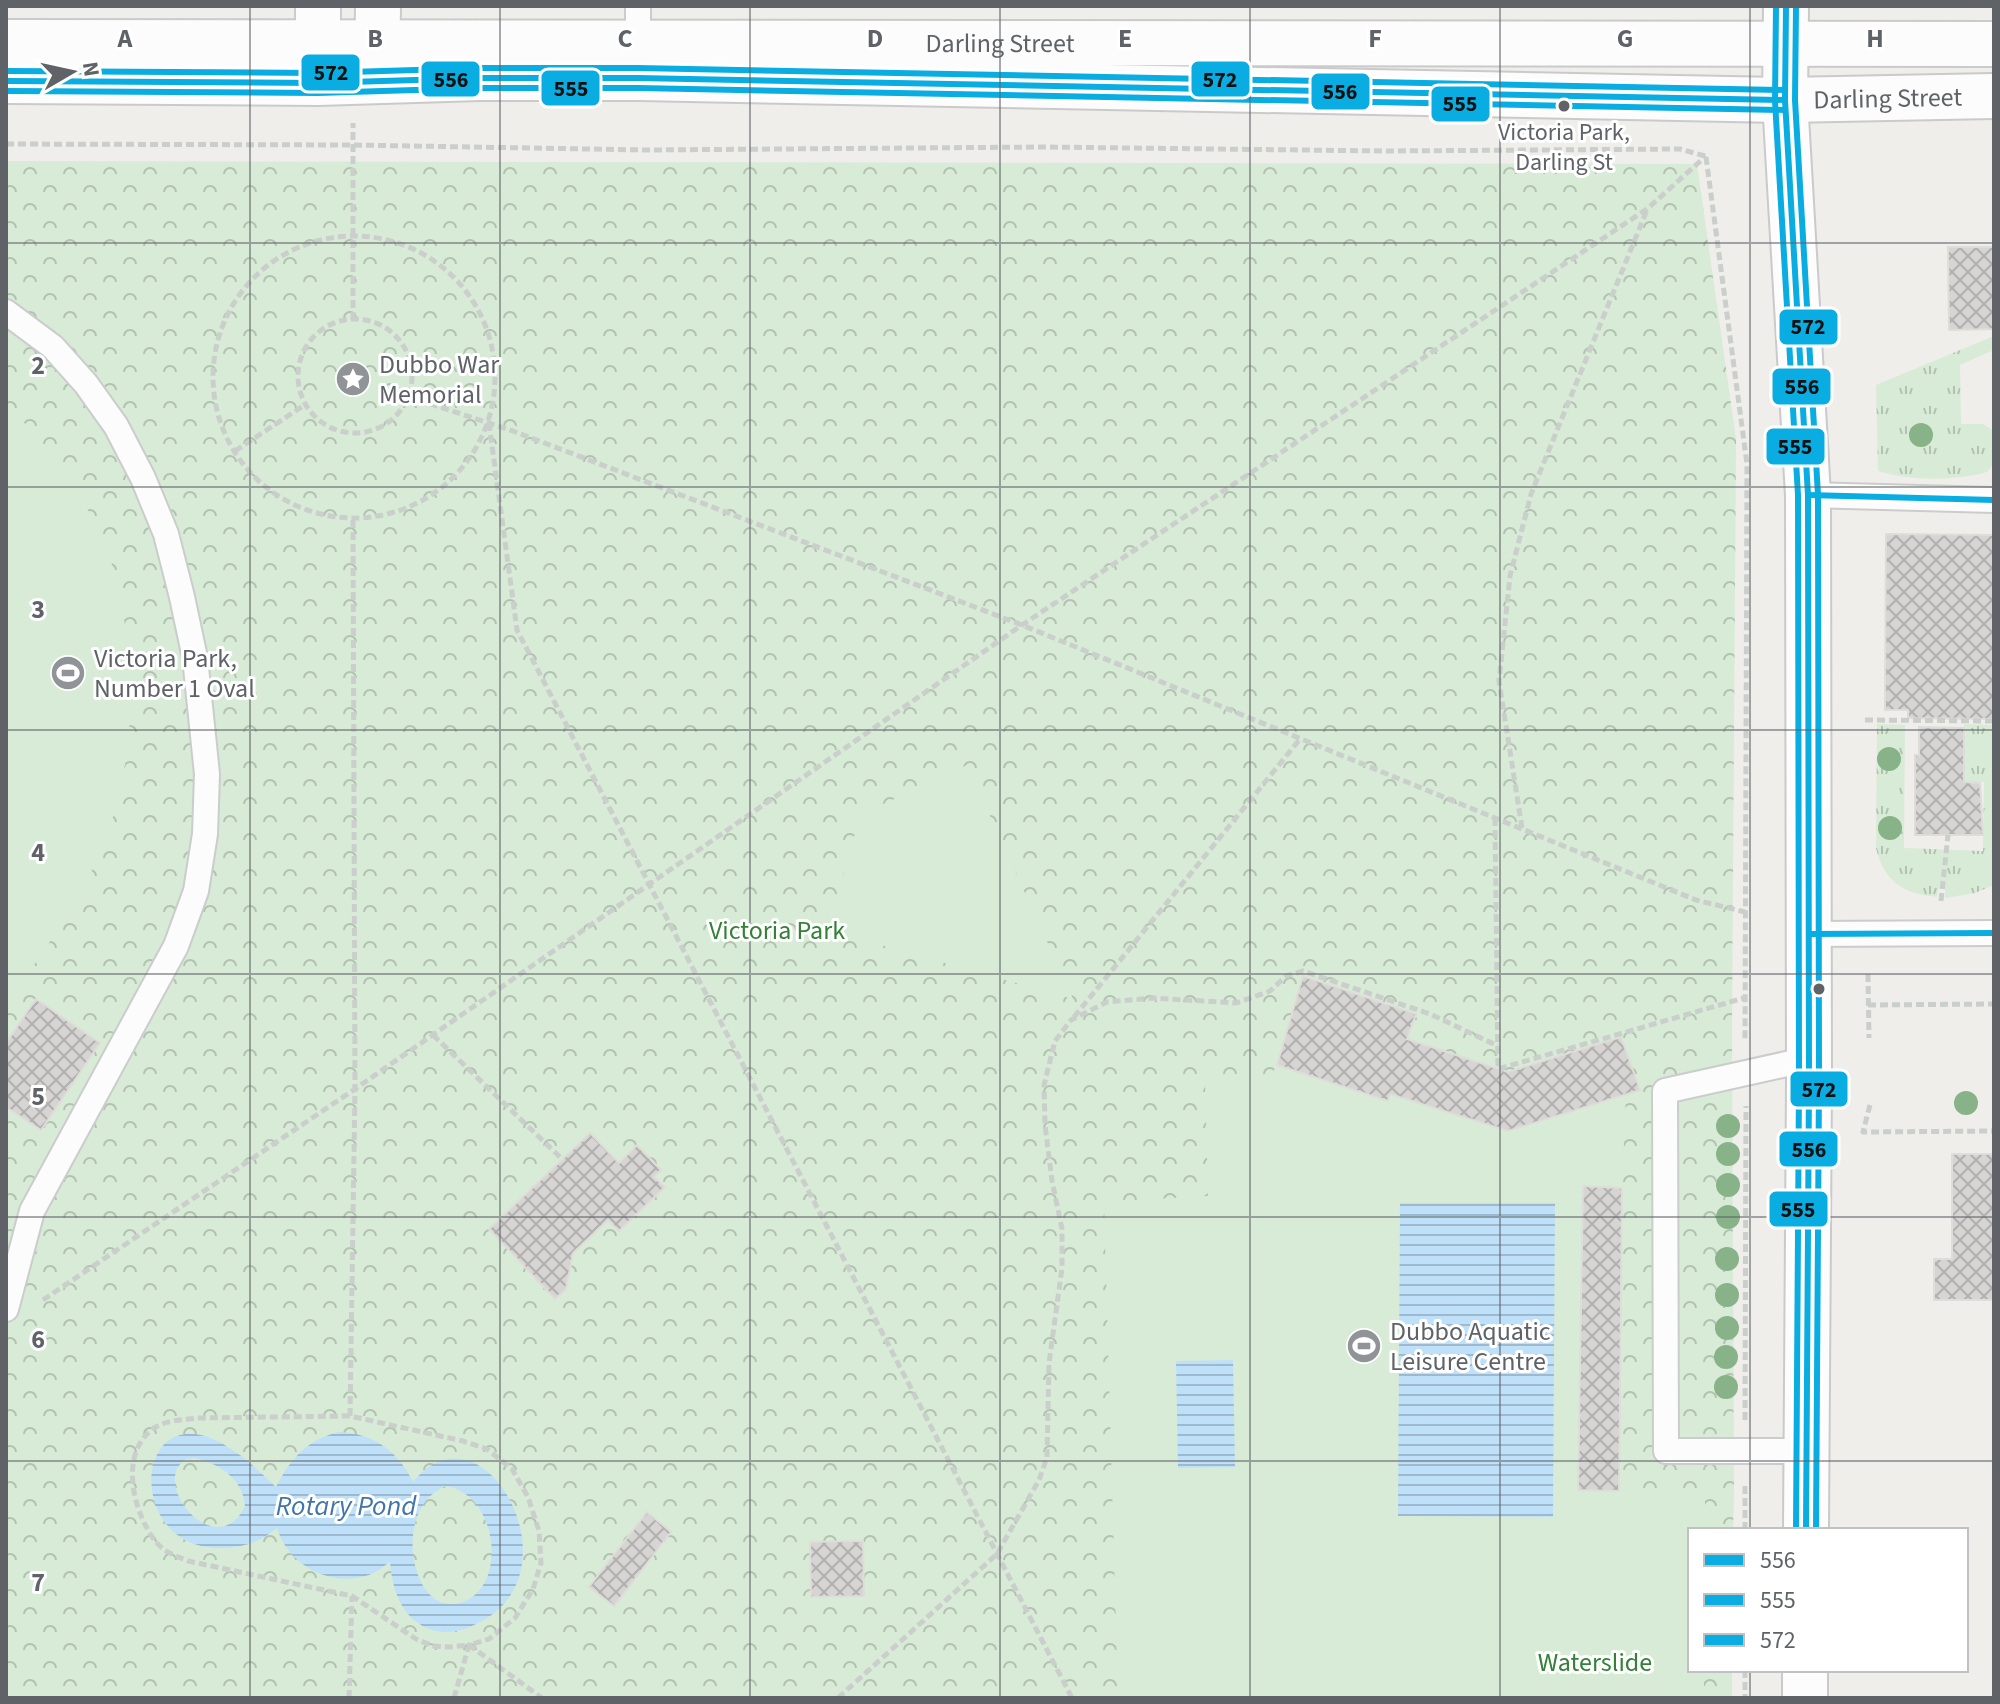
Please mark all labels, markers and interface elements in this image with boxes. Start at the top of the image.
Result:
text: A [117,20,134,57]
text: B [367,20,383,57]
text: C [617,20,633,57]
text: D [867,20,883,57]
text: E [1118,20,1132,57]
text: F [1368,20,1382,57]
text: G [1617,20,1633,57]
text: H [1866,20,1884,57]
street label: Darling Street [926,24,1075,62]
north arrow [32,32,112,112]
line badge: 572 [300,53,361,92]
text: 572 [314,57,348,89]
text: N [74,59,108,79]
line badge: 556 [420,60,481,98]
line badge: 572 [1190,60,1251,98]
text: 556 [434,64,468,96]
text: 572 [1203,64,1237,96]
line badge: 555 [540,69,601,107]
line badge: 556 [1310,72,1371,111]
text: 555 [554,73,588,105]
text: 556 [1323,76,1357,108]
street label: Darling Street [1813,78,1963,118]
line badge: 555 [1430,85,1491,123]
text: 555 [1443,88,1477,120]
marker: Victoria Park, Darling St [1556,98,1572,114]
place label: Victoria Park, Darling St [1498,115,1630,180]
line badge: 572 [1778,308,1839,346]
text: 572 [1791,311,1825,343]
place label: Dubbo War Memorial [379,346,500,413]
text: 2 [31,347,45,384]
place icon: Dubbo War Memorial [334,360,372,398]
line badge: 556 [1771,367,1832,406]
text: 556 [1785,371,1819,403]
line badge: 555 [1765,427,1826,466]
text: 555 [1778,431,1812,463]
text: 3 [31,591,45,628]
place label: Victoria Park, Number 1 Oval [94,640,255,707]
sports icon: Victoria Park, Number 1 Oval [49,654,87,692]
text: 4 [31,834,45,871]
park label: Victoria Park [709,912,845,949]
unlabelled marker [1811,981,1827,997]
line badge: 572 [1789,1070,1849,1108]
text: 572 [1802,1074,1836,1106]
text: 5 [31,1078,45,1115]
line badge: 556 [1778,1130,1839,1168]
text: 556 [1792,1134,1826,1166]
line badge: 555 [1768,1190,1829,1228]
text: 555 [1781,1194,1815,1226]
place label: Dubbo Aquatic Leisure Centre [1390,1313,1551,1380]
text: 6 [31,1321,45,1358]
sports icon: Dubbo Aquatic Leisure Centre [1345,1327,1383,1365]
water label: Rotary Pond [276,1486,417,1526]
legend [1688,1528,1968,1672]
text: 556 [1760,1543,1796,1578]
text: 7 [31,1564,45,1601]
text: 555 [1760,1583,1796,1618]
text: 572 [1760,1623,1796,1658]
park label: Waterslide [1538,1644,1652,1681]

